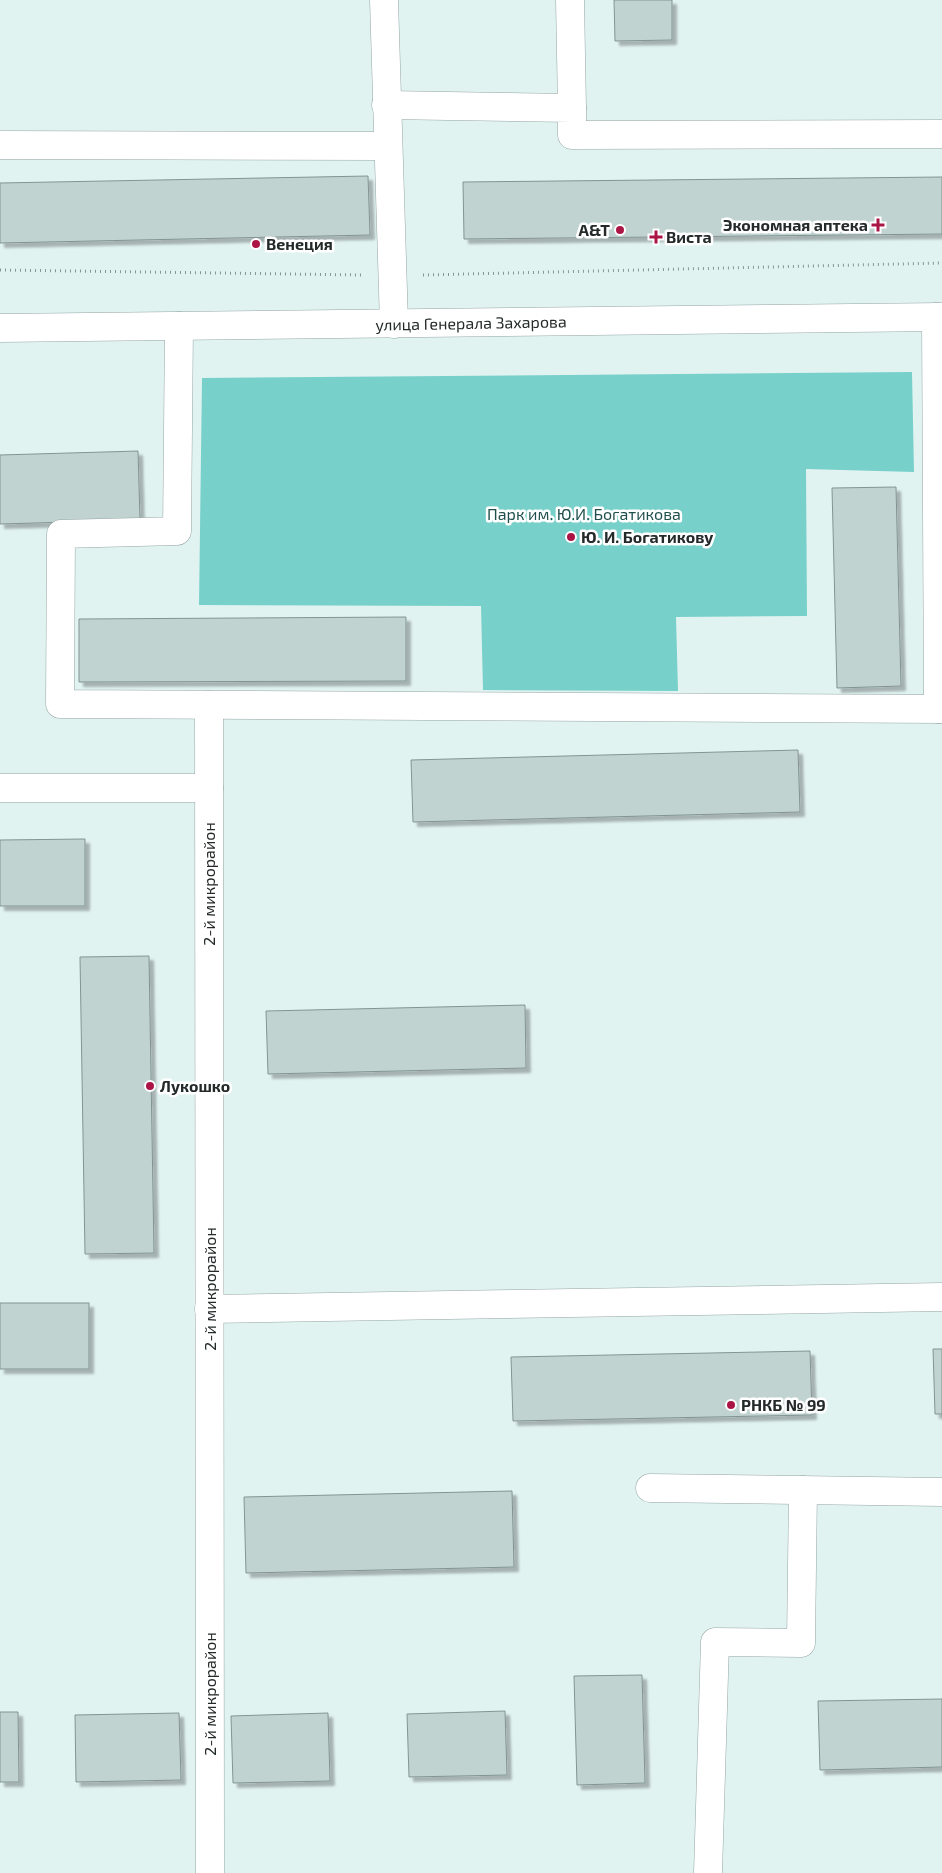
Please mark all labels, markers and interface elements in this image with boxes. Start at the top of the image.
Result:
place label: Экономная аптека [723,215,868,234]
marker: Экономная аптека [872,219,884,231]
place label: A&T [578,220,610,239]
marker: A&T [614,224,626,236]
place label: Виста [666,227,712,246]
marker: Виста [650,231,662,243]
place label: Венеция [266,234,333,253]
marker: Венеция [250,238,262,250]
street label: улица Генерала Захарова [375,311,567,335]
park label: Парк им. Ю.И. Богатикова [487,504,681,523]
place label: Ю. И. Богатикову [581,527,713,546]
marker: Ю. И. Богатикову [565,531,577,543]
street label: 2-й микрорайон [199,822,218,946]
place label: Лукошко [160,1076,230,1095]
marker: Лукошко [144,1080,156,1092]
street label: 2-й микрорайон [200,1227,219,1351]
place label: РНКБ № 99 [741,1395,826,1414]
marker: РНКБ № 99 [725,1399,737,1411]
street label: 2-й микрорайон [200,1632,219,1756]

